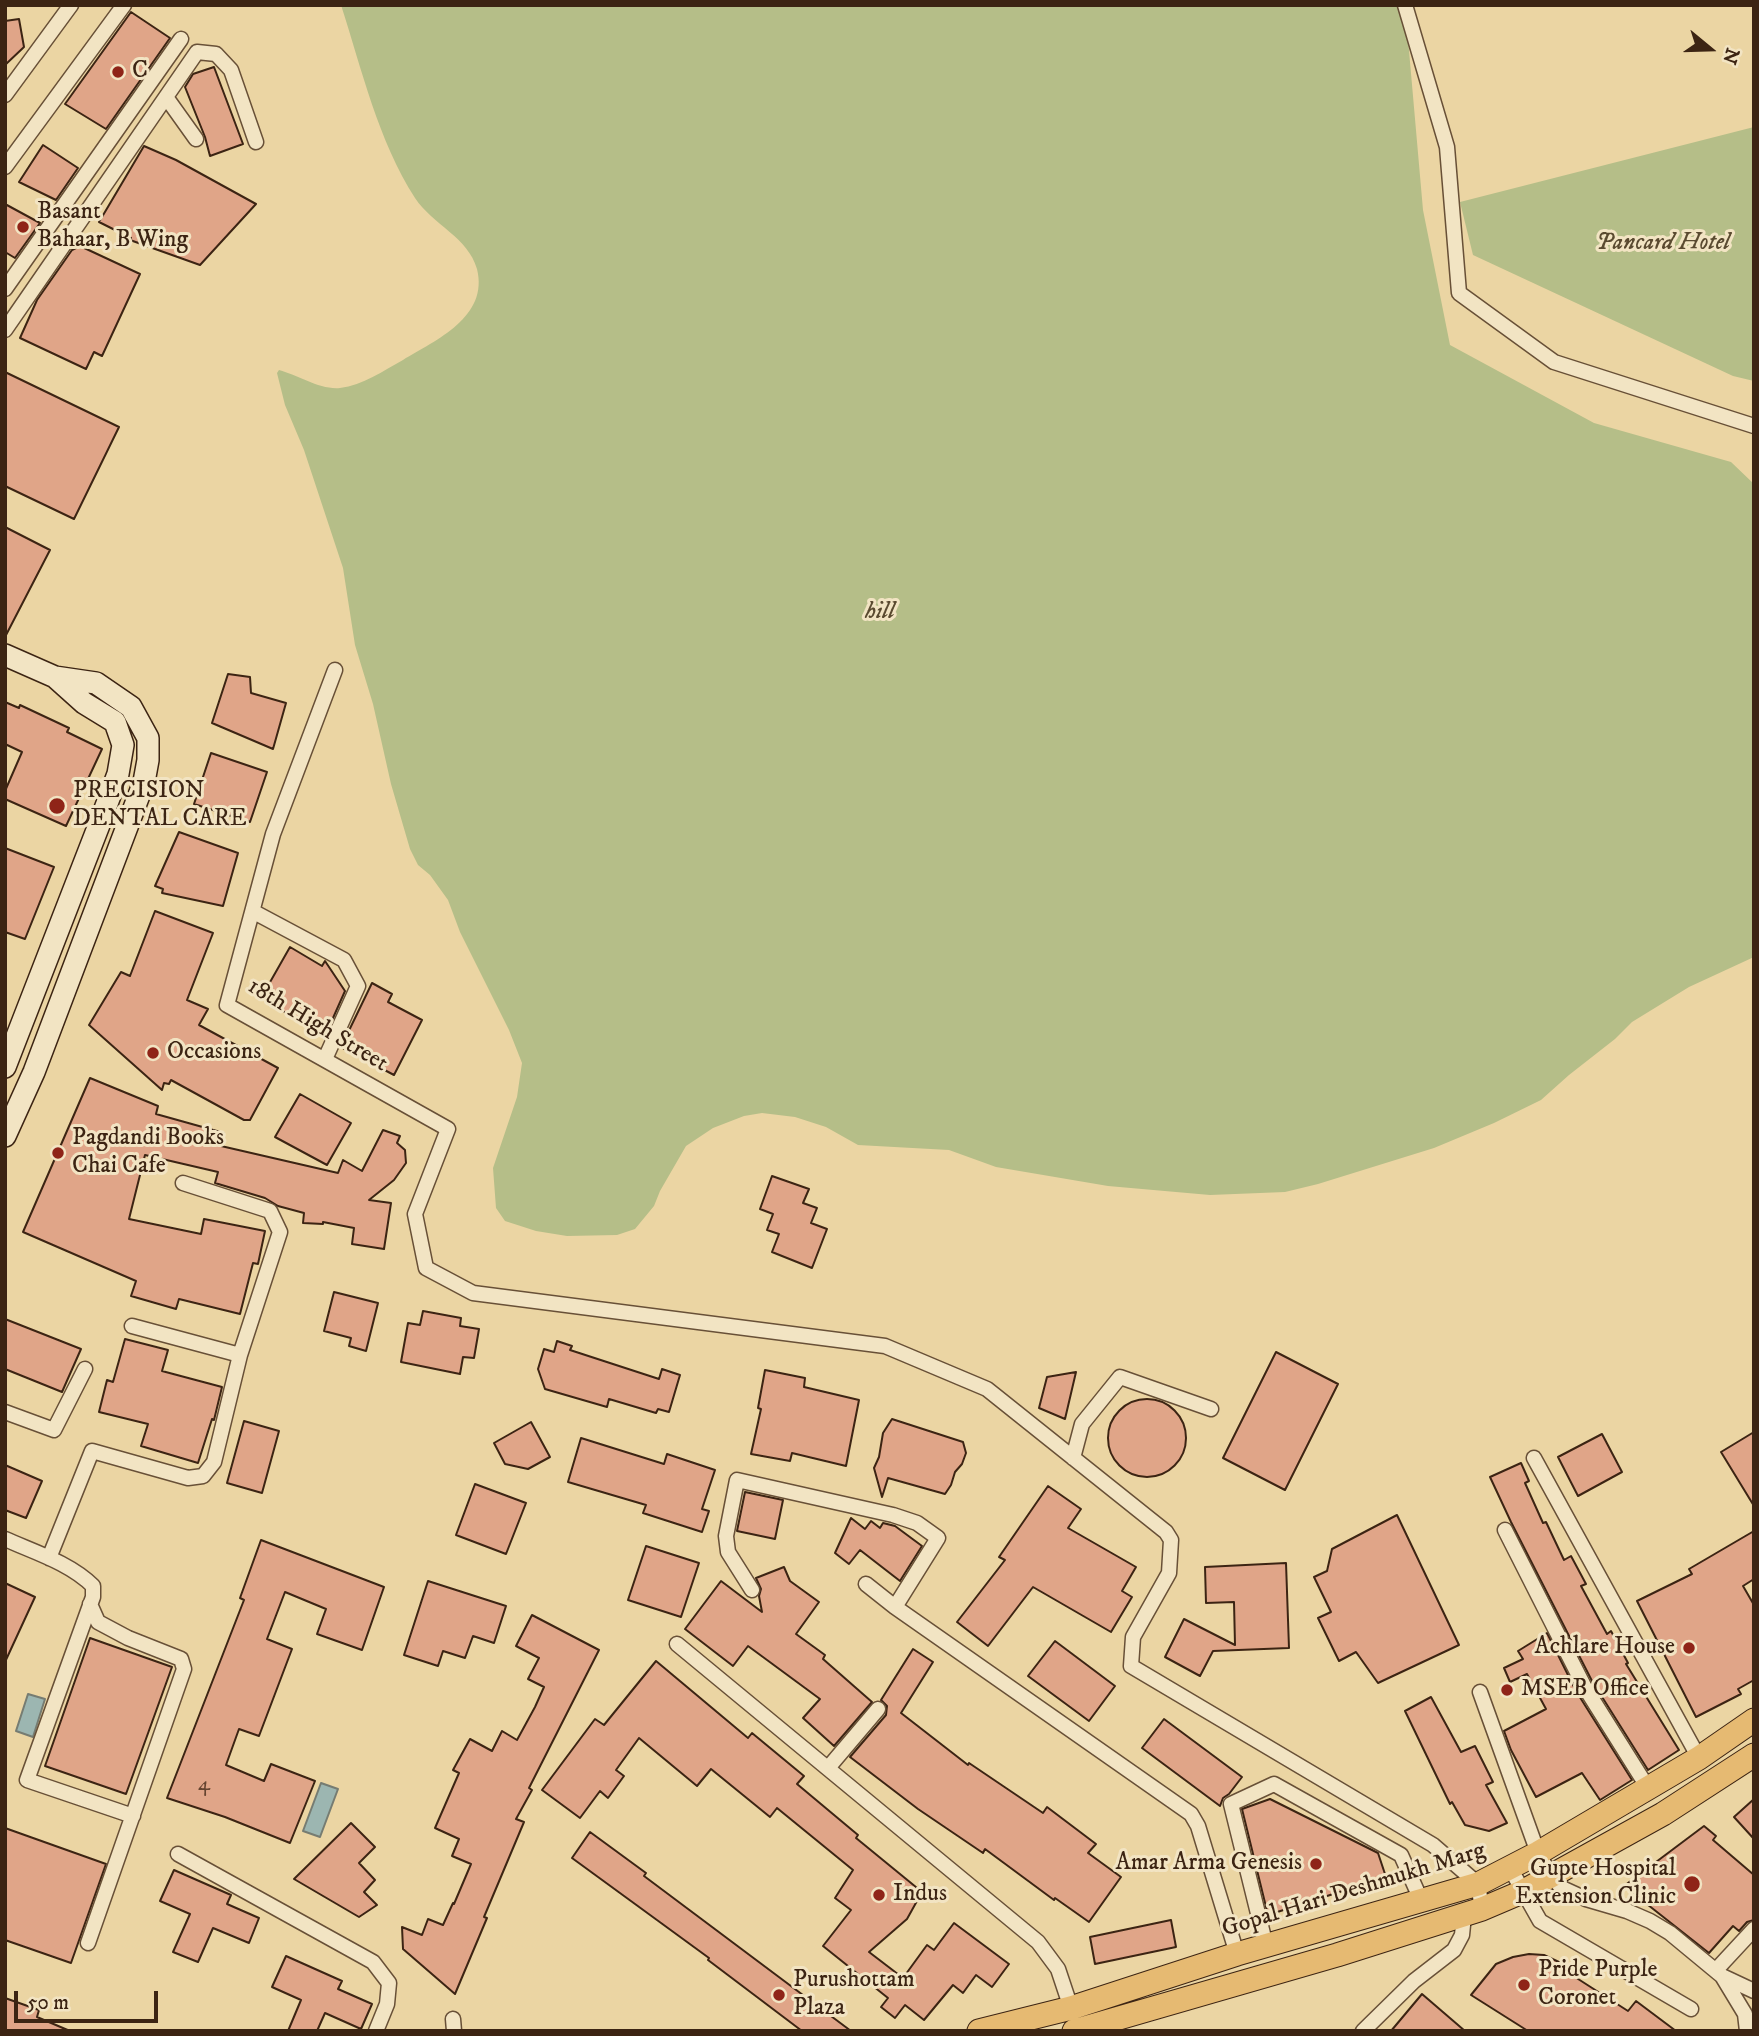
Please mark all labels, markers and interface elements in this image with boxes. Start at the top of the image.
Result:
north arrow [1675,14,1745,84]
text: N [1717,45,1744,67]
place label: C [132,58,148,86]
marker: C [110,64,126,80]
place label: Basant Bahaar, B Wing [37,199,188,255]
marker: Basant Bahaar, B Wing [15,219,31,235]
park label: Pancard Hotel [1596,230,1730,258]
park label: hill [865,599,895,627]
place label: PRECISION DENTAL CARE [73,778,247,834]
marker: PRECISION DENTAL CARE [47,796,67,816]
street label: 18th High Street [242,973,392,1079]
place label: Occasions [167,1039,261,1067]
marker: Occasions [145,1045,161,1061]
place label: Pagdandi Books Chai Cafe [72,1125,224,1181]
marker: Pagdandi Books Chai Cafe [50,1145,66,1161]
place label: Achlare House [1534,1634,1675,1662]
marker: Achlare House [1681,1640,1697,1656]
place label: MSEB Office [1521,1676,1649,1704]
marker: MSEB Office [1499,1682,1515,1698]
house number: 4 [198,1773,210,1799]
street label: Gopal Hari Deshmukh Marg [1219,1837,1489,1945]
place label: Amar Arma Genesis [1115,1850,1302,1878]
marker: Amar Arma Genesis [1308,1856,1324,1872]
place label: Gupte Hospital Extension Clinic [1515,1856,1676,1912]
marker: Gupte Hospital Extension Clinic [1682,1874,1702,1894]
place label: Indus [893,1881,947,1909]
marker: Indus [871,1887,887,1903]
place label: Pride Purple Coronet [1538,1957,1658,2013]
place label: Purushottam Plaza [793,1967,915,2023]
scale bar [18,1976,161,2020]
marker: Pride Purple Coronet [1516,1977,1532,1993]
marker: Purushottam Plaza [771,1987,787,2003]
text: 50 m [27,1990,69,2016]

